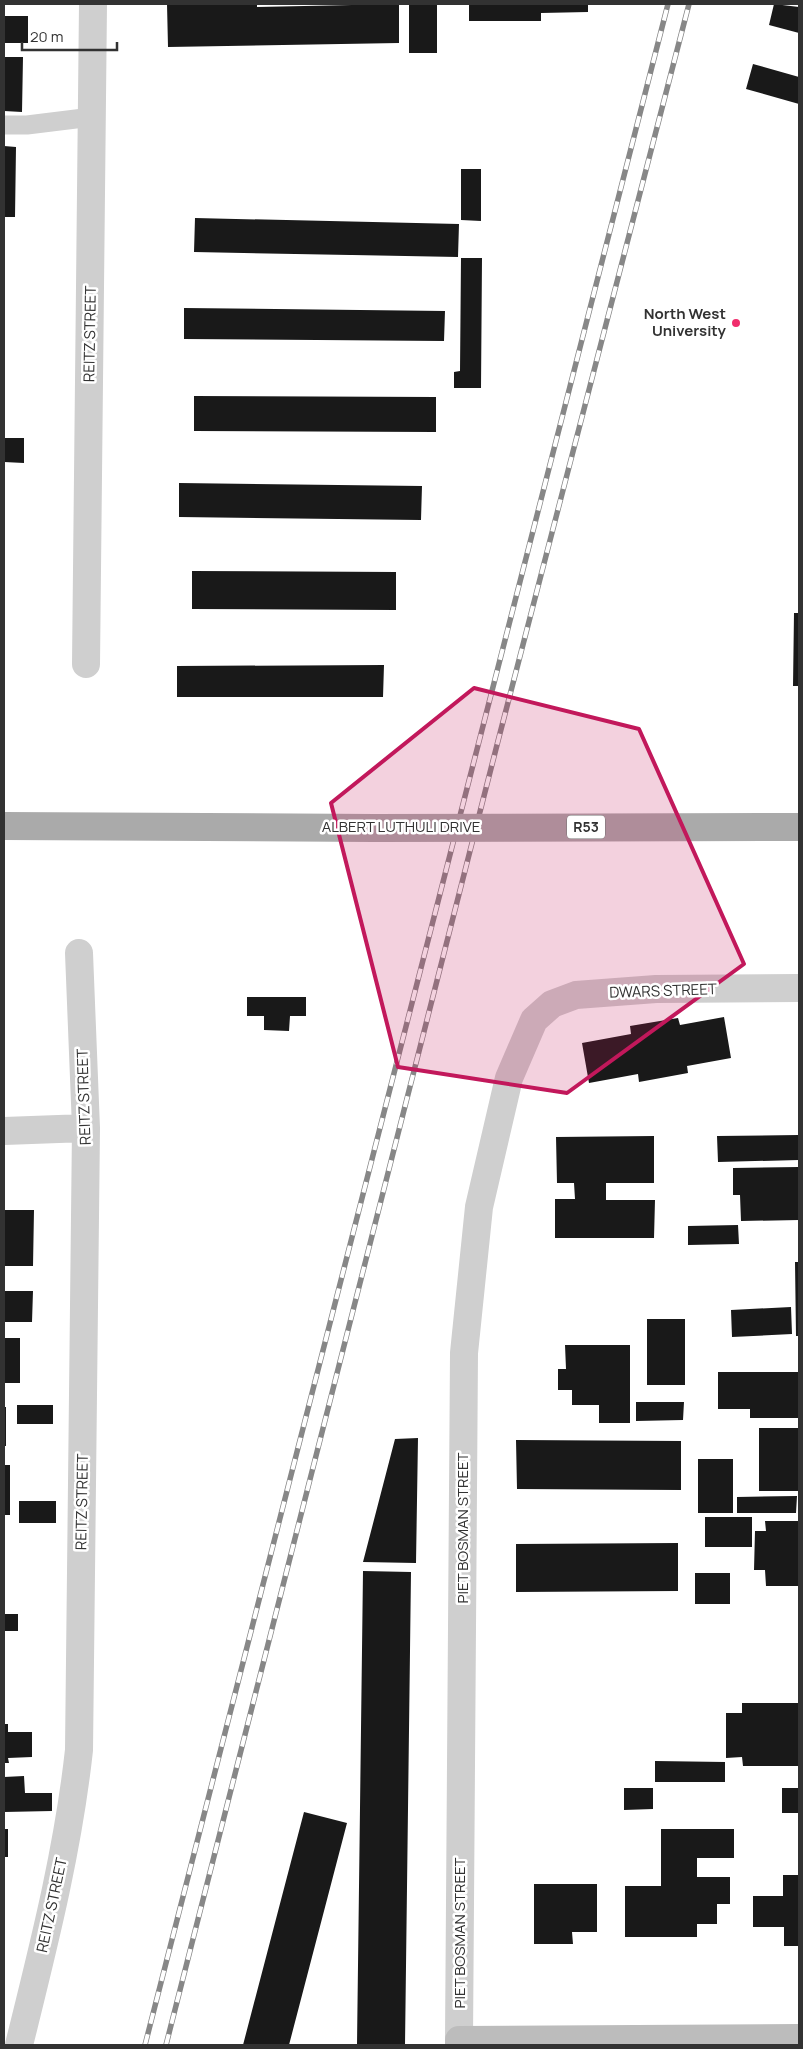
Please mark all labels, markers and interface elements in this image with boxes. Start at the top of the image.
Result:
scale bar [22,20,118,52]
text: 20 m [30,26,63,47]
street label: REITZ STREET [78,286,101,382]
place label: North West University [644,303,727,341]
marker: North West University [730,317,742,329]
street label: ALBERT LUTHULI DRIVE [322,816,480,837]
road number: R53 [567,816,605,839]
street label: DWARS STREET [609,978,717,1003]
street label: REITZ STREET [71,1048,96,1146]
street label: PIET BOSMAN STREET [452,1452,473,1603]
street label: REITZ STREET [70,1454,93,1550]
street label: REITZ STREET [31,1856,72,1954]
street label: PIET BOSMAN STREET [449,1857,470,2008]

